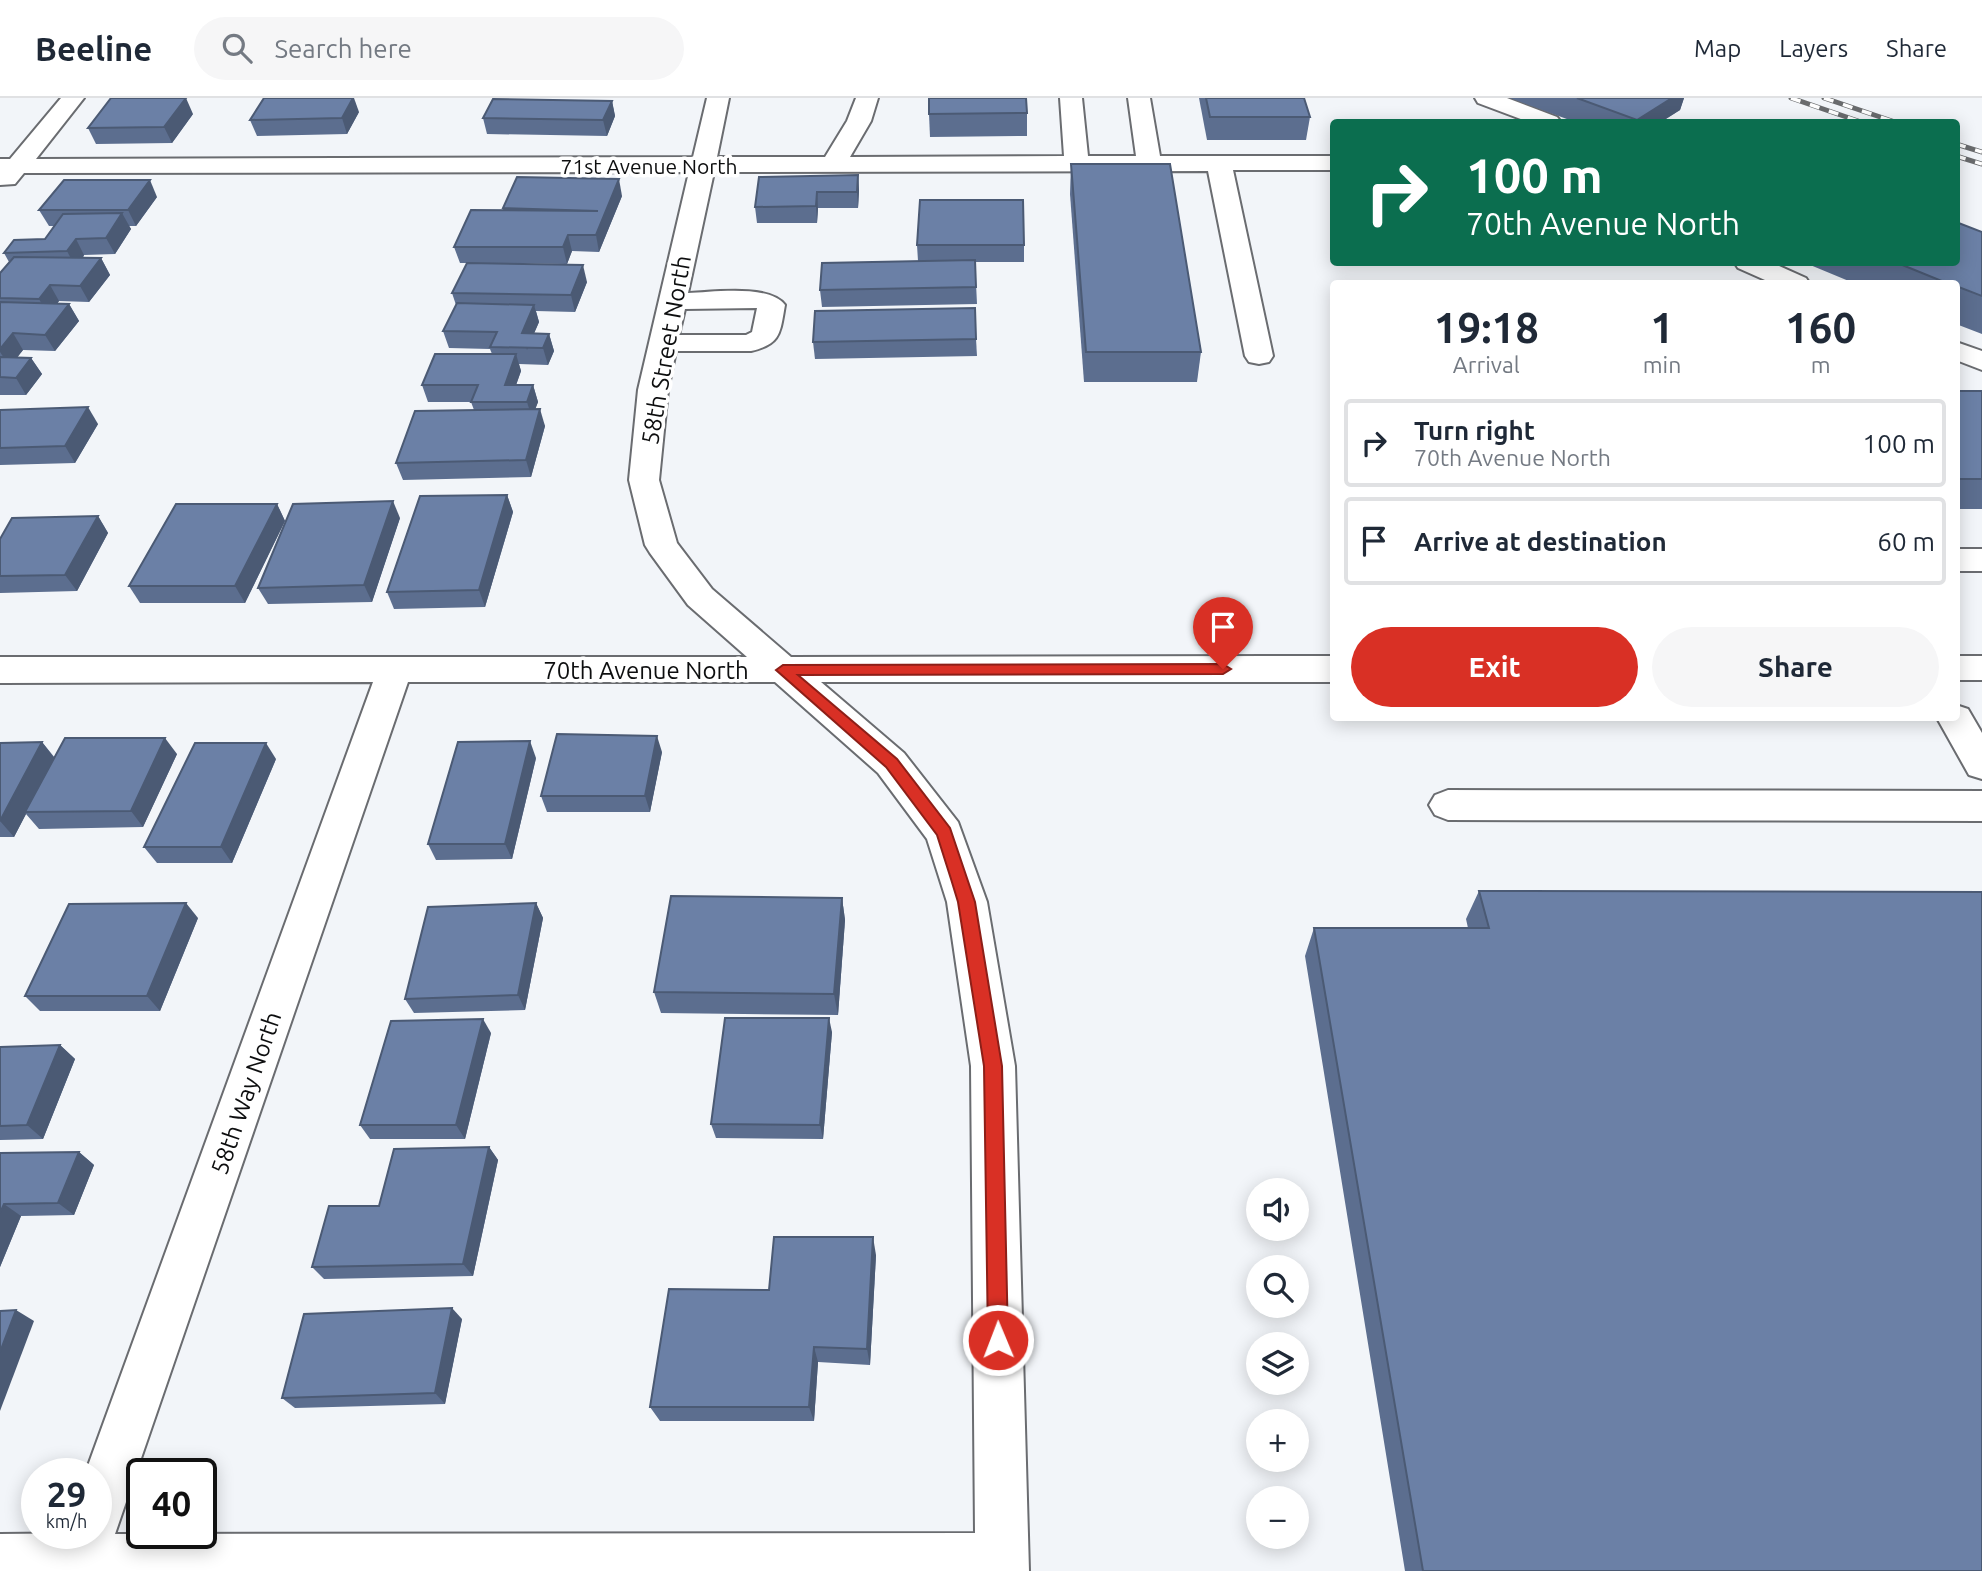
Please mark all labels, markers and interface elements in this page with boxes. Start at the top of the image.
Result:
search box [194,17,684,80]
icon: search [218,29,256,67]
text: Beeline [35,30,152,67]
text: Search here [274,34,412,63]
text: Map [1694,35,1741,62]
text: Layers [1779,35,1848,62]
text: Share [1886,35,1947,62]
icon: right [1351,147,1442,238]
text: 100 m [1466,147,1603,202]
street label: 71st Avenue North [561,154,737,178]
text: 70th Avenue North [1466,205,1740,241]
street label: 58th Street North [636,253,696,447]
text: 19:18 [1434,304,1539,351]
text: 1 [1650,304,1674,351]
text: 160 [1785,304,1856,351]
text: Arrival [1453,352,1520,377]
text: min [1643,352,1681,377]
text: m [1811,352,1831,377]
text: Turn right [1414,416,1535,445]
icon: right [1355,424,1393,462]
text: 100 m [1863,429,1935,458]
text: 70th Avenue North [1414,445,1611,470]
icon: arrive [1355,522,1393,560]
text: Arrive at destination [1414,527,1667,556]
text: 60 m [1877,527,1935,556]
pin [1193,597,1253,669]
icon: arrive [1204,608,1242,646]
button: Exit [1351,627,1638,707]
button: Share [1652,627,1939,707]
street label: 70th Avenue North [543,657,749,684]
street label: 58th Way North [206,1008,286,1178]
map controls [1246,1178,1309,1549]
button: sound [1246,1178,1309,1241]
button: search [1246,1255,1309,1318]
position arrow [961,1303,1035,1377]
button: layers [1246,1332,1309,1395]
button: + [1246,1409,1309,1472]
speed limit sign: 40 [126,1458,217,1549]
text: 29 [47,1474,86,1514]
button: − [1246,1486,1309,1549]
text: km/h [46,1511,87,1531]

